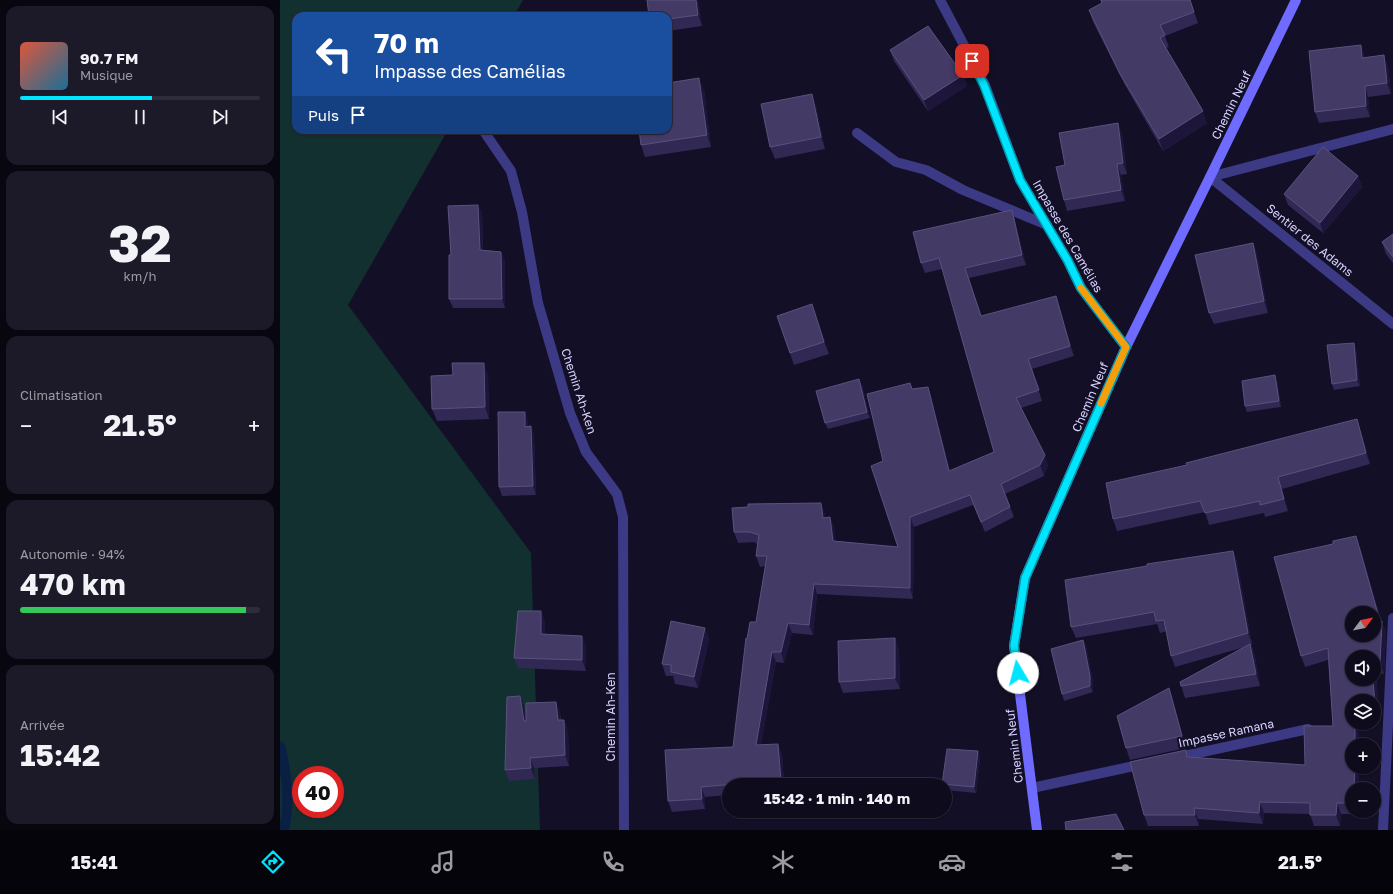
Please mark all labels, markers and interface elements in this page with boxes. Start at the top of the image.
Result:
text: 70 m [374,26,439,59]
icon: left [308,28,360,80]
pin [955,44,989,78]
text: 90.7 FM [80,49,138,67]
icon: arrive [961,50,983,72]
text: Impasse des Camélias [374,60,565,82]
text: Musique [80,67,133,83]
street label: Chemin Neuf [1208,68,1254,142]
icon: arrive [347,104,369,126]
icon: previous [49,106,71,128]
icon: pause [129,106,151,128]
icon: next [209,106,231,128]
text: Puis [308,106,339,124]
street label: Impasse des Camélias [1030,177,1106,295]
street label: Sentier des Adams [1264,200,1356,280]
text: 32 [108,211,172,273]
text: km/h [123,268,157,284]
street label: Chemin Ah-Ken [558,346,600,436]
street label: Chemin Neuf [1069,359,1112,434]
text: Climatisation [20,387,102,403]
text: 21.5° [103,407,177,443]
text: − [20,412,32,439]
text: + [248,412,260,439]
text: Autonomie · 94% [20,546,125,562]
text: 470 km [20,566,126,602]
north arrow [1345,606,1381,642]
map controls [1345,606,1381,818]
button: sound [1345,650,1381,686]
position arrow [997,652,1039,694]
street label: Chemin Ah-Ken [603,672,618,762]
button: layers [1345,694,1381,730]
street label: Chemin Neuf [1002,708,1026,784]
street label: Impasse Ramana [1177,716,1275,750]
text: Arrivée [20,717,64,733]
text: 15:42 [20,737,100,773]
button: + [1345,738,1381,774]
speed limit sign: 40 [292,766,344,818]
button: − [1345,782,1381,818]
text: 15:42 · 1 min · 140 m [764,789,910,807]
icon: directions [259,848,287,876]
icon: music [429,848,457,876]
icon: phone [599,848,627,876]
icon: climate [769,848,797,876]
icon: car [938,848,966,876]
icon: filters [1108,848,1136,876]
text: 15:41 [71,851,117,873]
text: 21.5° [1278,851,1322,873]

